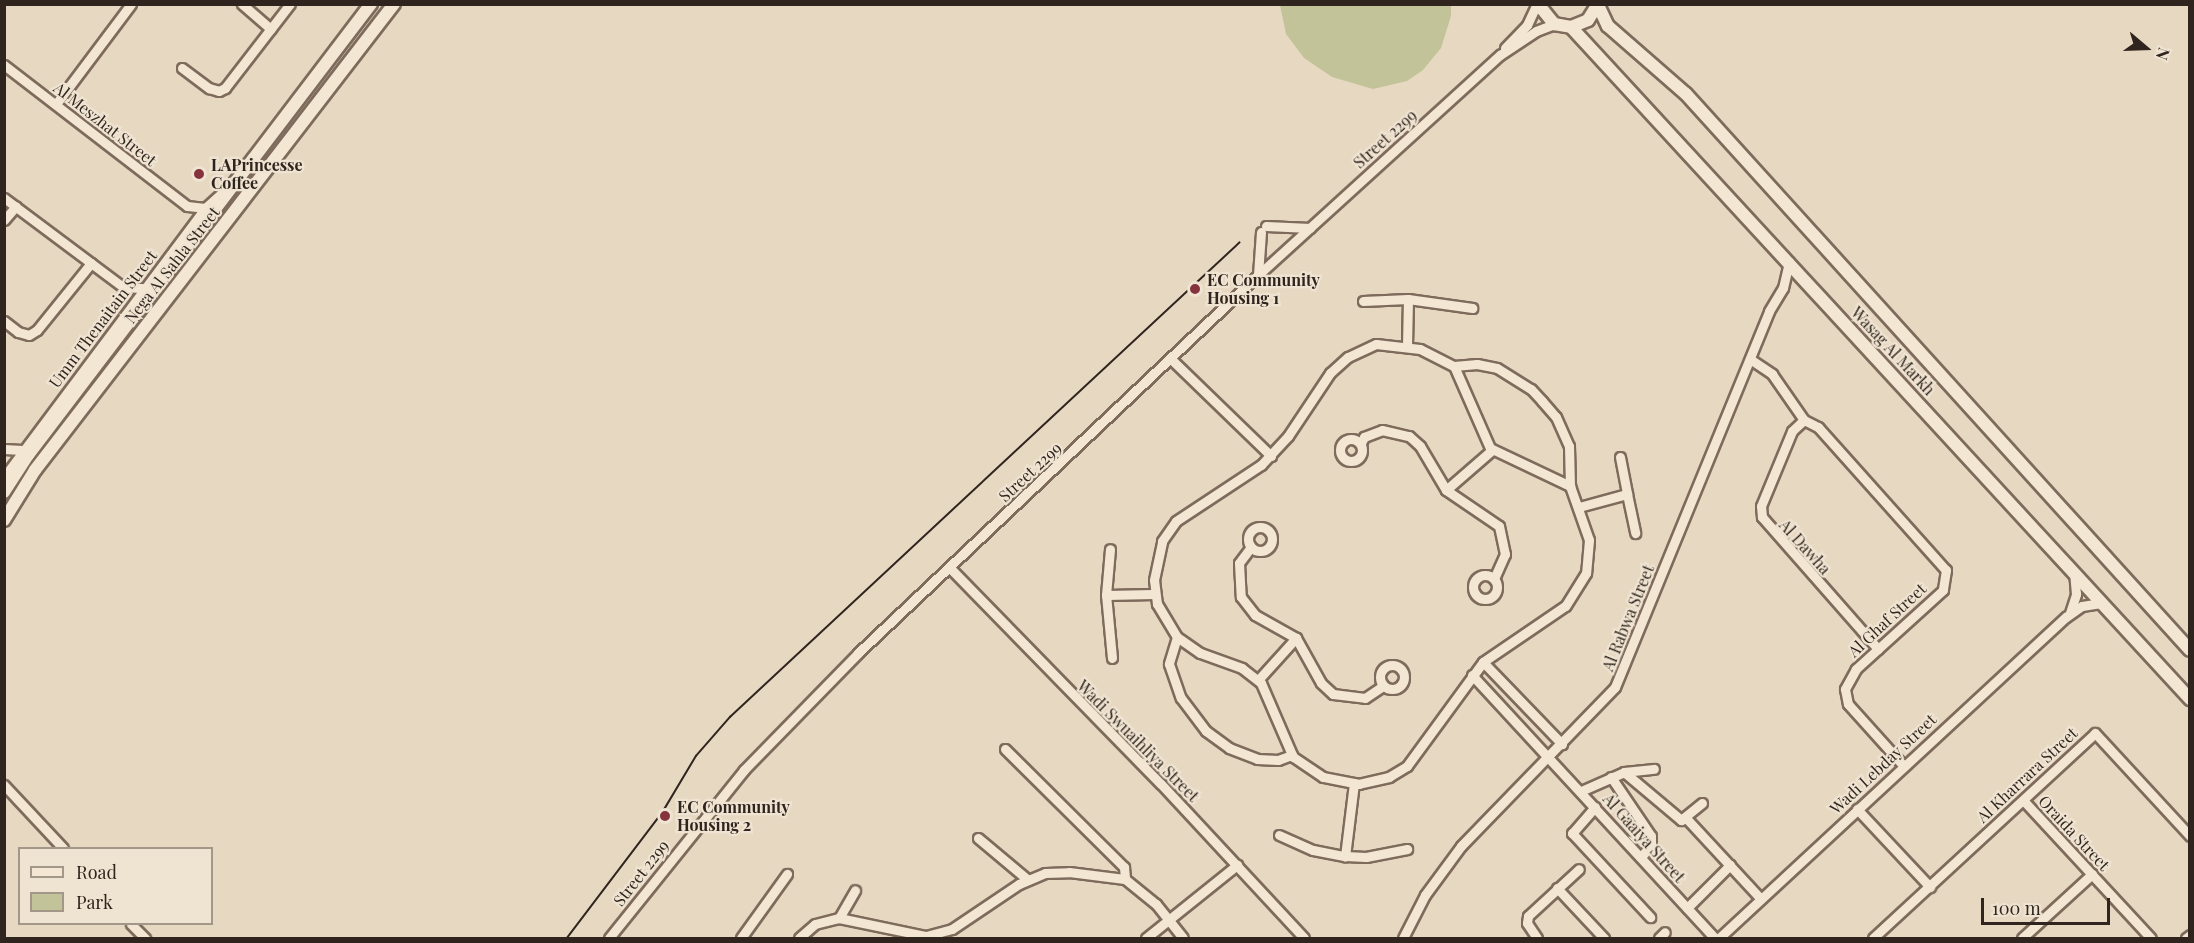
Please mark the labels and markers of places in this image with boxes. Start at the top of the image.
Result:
place label: LAPrincesse Coffee [211,155,303,193]
marker: LAPrincesse Coffee [192,167,206,181]
place label: EC Community Housing 1 [1207,270,1320,308]
marker: EC Community Housing 1 [1188,282,1202,296]
place label: EC Community Housing 2 [677,797,790,835]
marker: EC Community Housing 2 [658,809,672,823]

